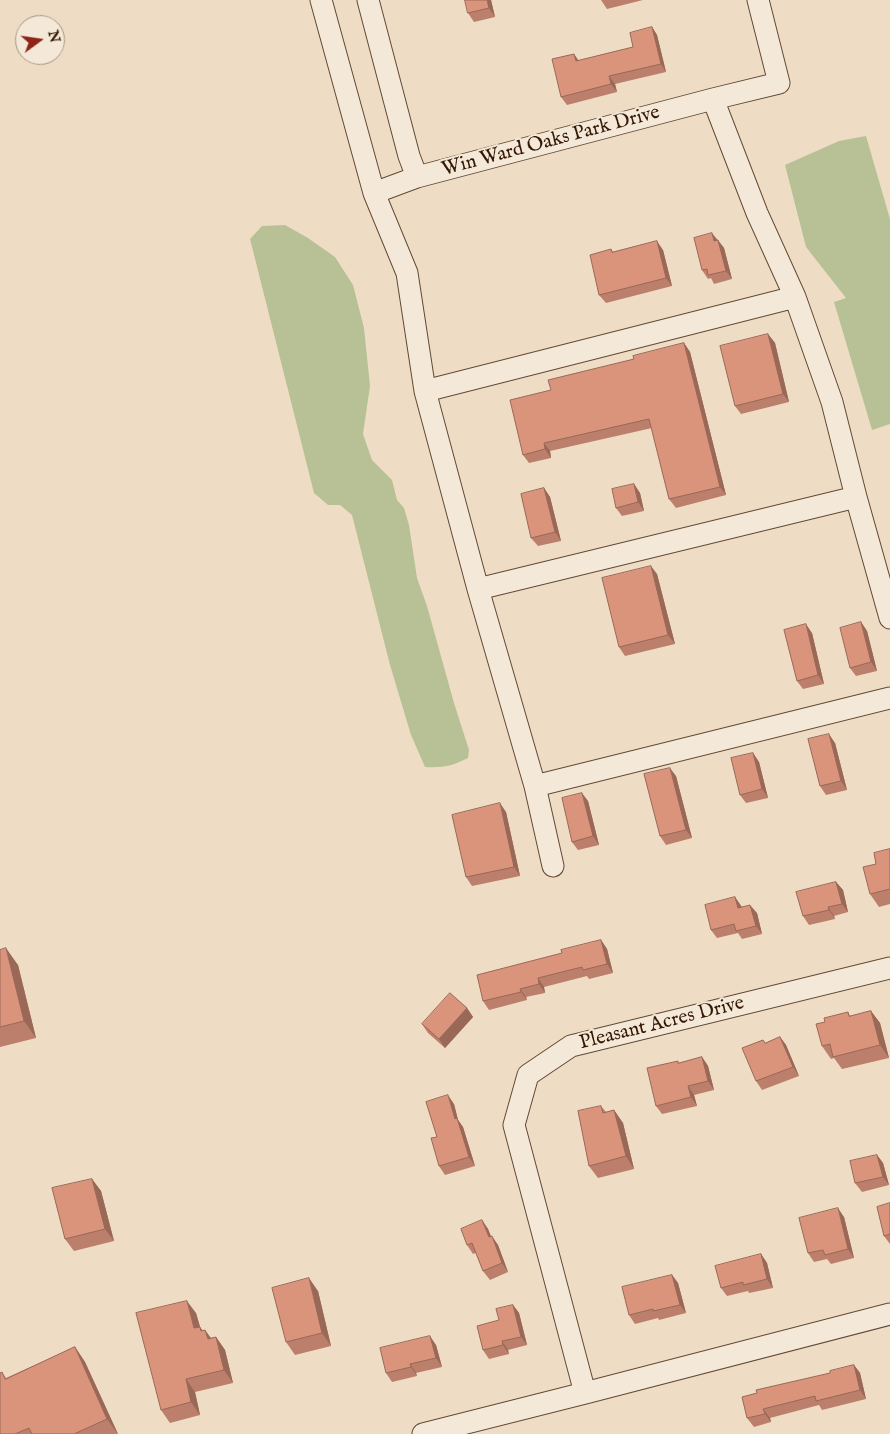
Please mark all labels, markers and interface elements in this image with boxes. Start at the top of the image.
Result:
north arrow [15,15,65,65]
text: N [43,29,64,45]
street label: Win Ward Oaks Park Drive [439,101,663,183]
street label: Pleasant Acres Drive [577,992,747,1056]

